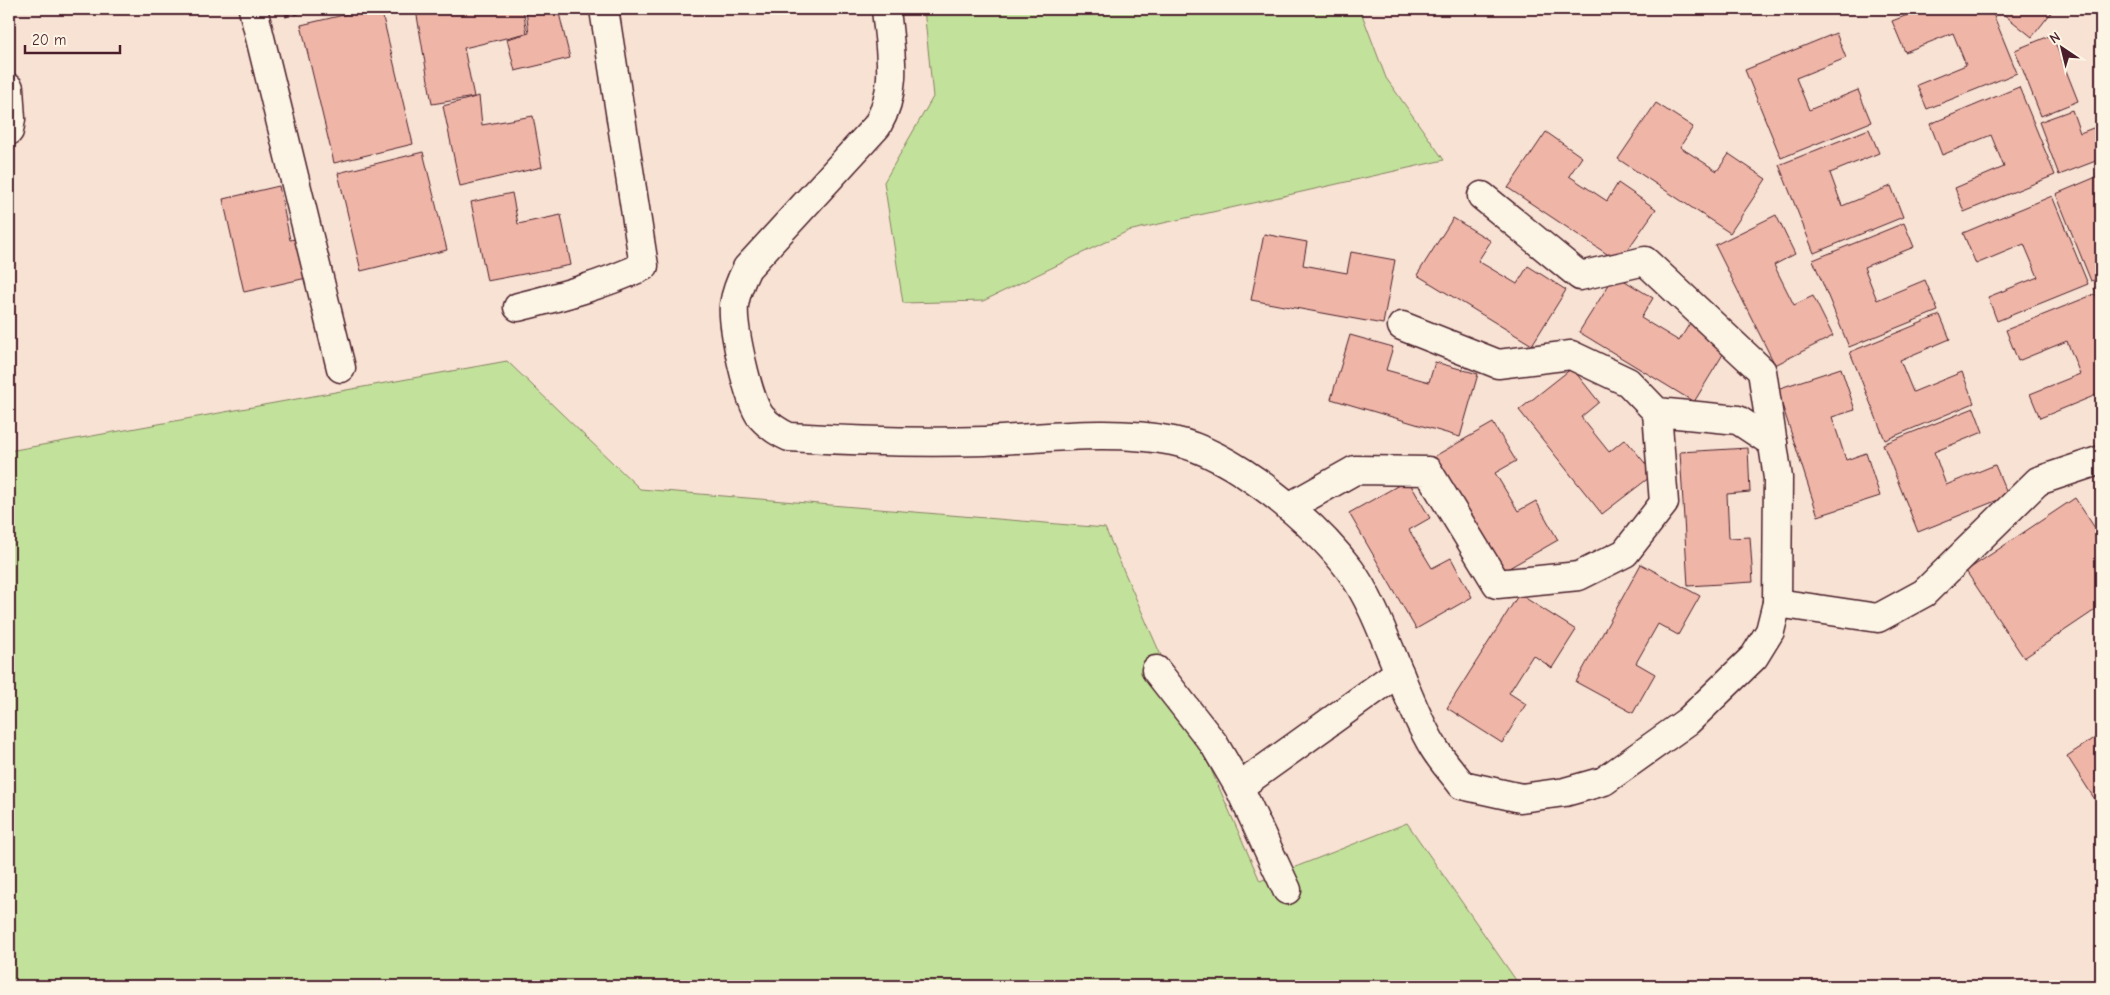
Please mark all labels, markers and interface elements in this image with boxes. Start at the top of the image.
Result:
scale bar [25,22,120,54]
north arrow [2038,22,2088,72]
text: N [2046,28,2063,47]
text: 20 m [32,31,66,49]

